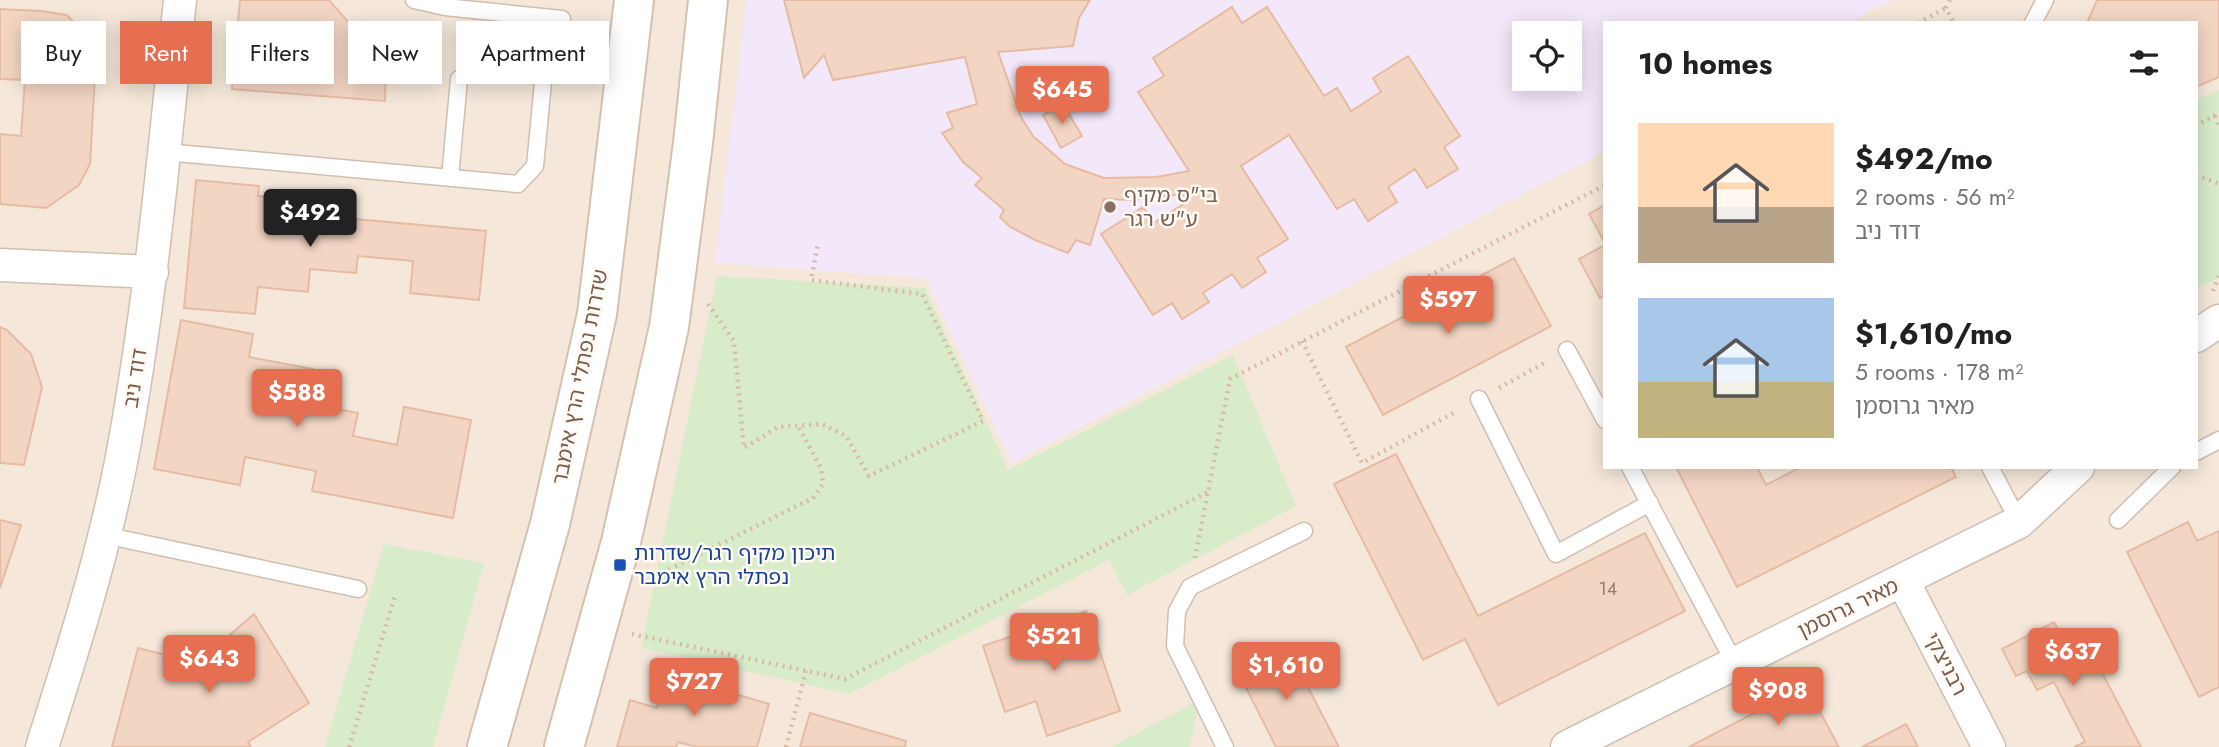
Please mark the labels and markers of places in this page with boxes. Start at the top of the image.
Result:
pin: $645 [1021,66,1103,126]
place label: בי"ס מקיף ע"ש רגר [1124,180,1218,234]
pin: $492 [269,190,351,249]
marker: בי"ס מקיף ע"ש רגר [1102,199,1118,215]
pin: $597 [1407,276,1489,336]
pin: $588 [256,370,338,429]
place label: תיכון מקיף רגר/שדרות נפתלי הרץ אימבר [634,538,835,592]
marker: תיכון מקיף רגר/שדרות נפתלי הרץ אימבר [612,557,628,573]
pin: $521 [1013,614,1095,673]
pin: $637 [2032,628,2114,688]
pin: $643 [168,636,250,695]
pin: $1,610 [1229,642,1343,702]
pin: $727 [653,658,735,718]
pin: $908 [1737,668,1819,727]

